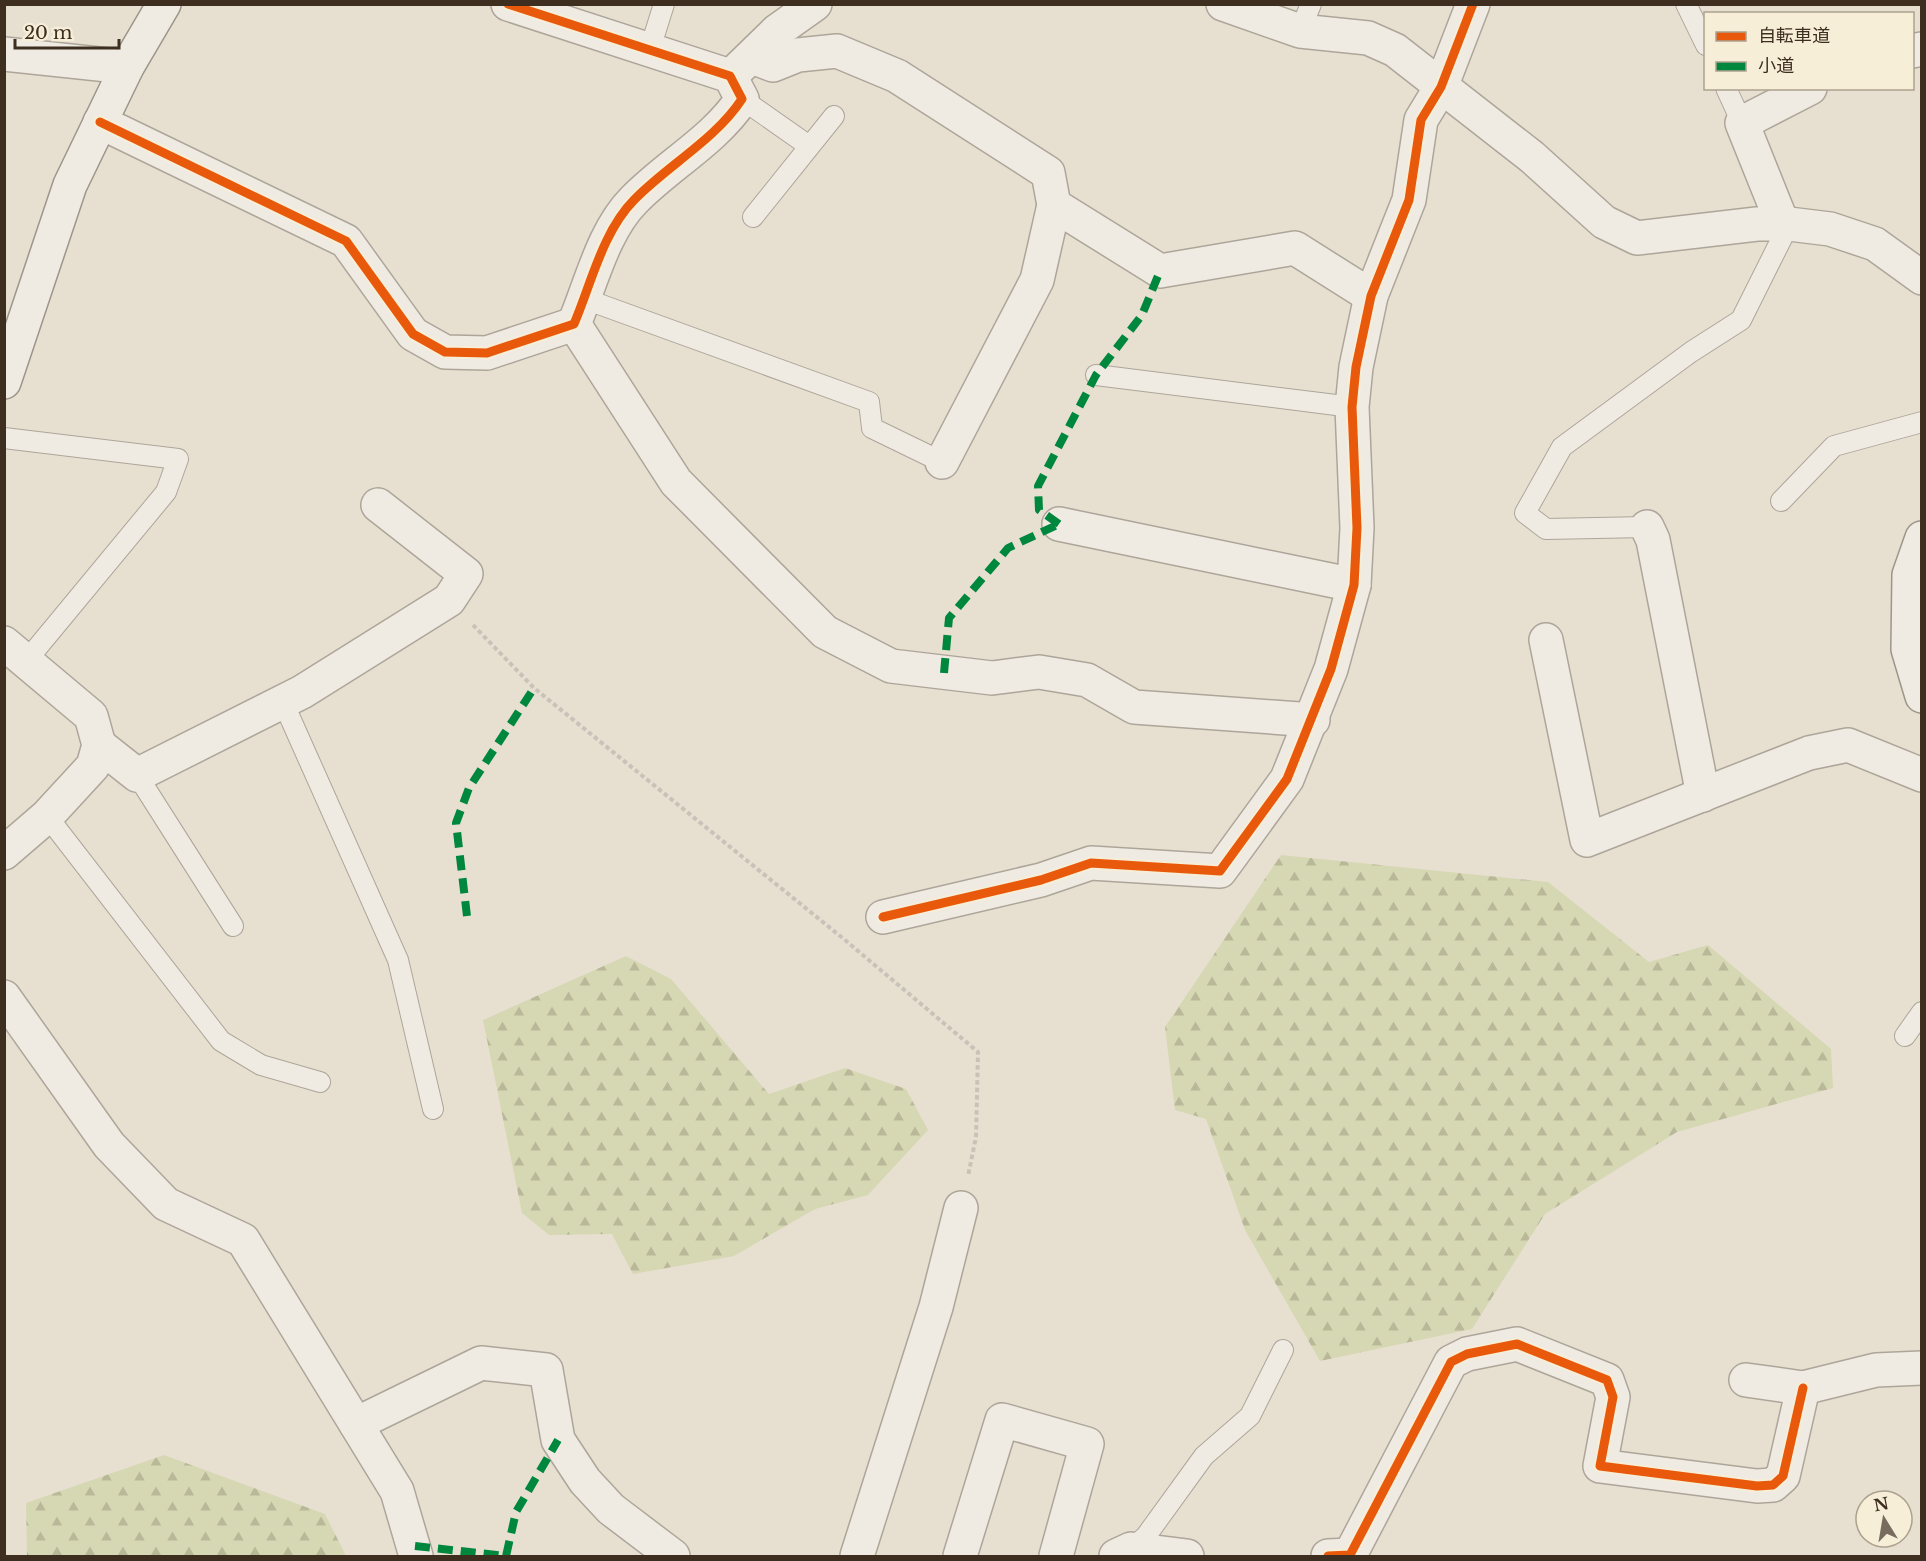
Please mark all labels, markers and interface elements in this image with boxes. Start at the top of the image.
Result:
scale bar [15,12,118,50]
legend [1704,12,1914,90]
text: 20 m [24,22,72,44]
text: 自転車道 [1758,25,1830,47]
text: 小道 [1758,55,1794,77]
north arrow [1854,1489,1914,1549]
text: N [1872,1493,1890,1516]

